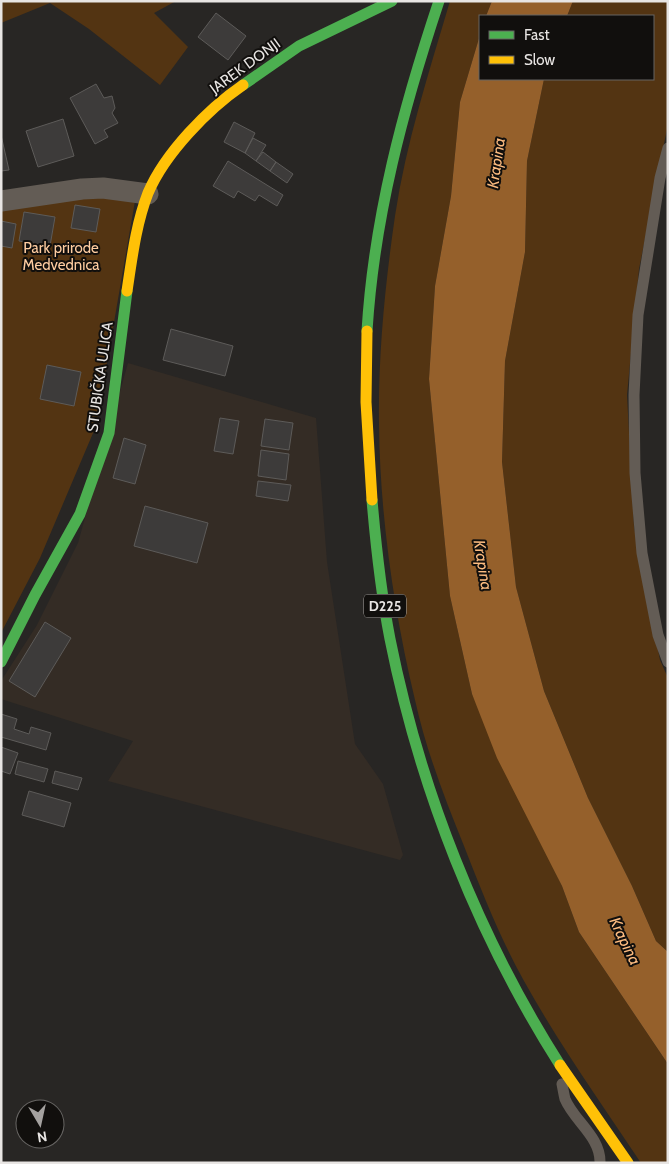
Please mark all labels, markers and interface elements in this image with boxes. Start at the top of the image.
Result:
legend [479,15,654,80]
text: Fast [524,26,549,44]
street label: JAREK DONJI [205,34,284,98]
text: Slow [524,51,555,69]
water label: Krapina [483,137,509,189]
park label: Park prirode Medvednica [23,239,100,274]
street label: STUBIČKA ULICA [82,320,117,433]
water label: Krapina [470,538,496,592]
road number: D225 [364,594,406,618]
water label: Krapina [605,914,645,968]
north arrow [15,1099,65,1149]
text: N [36,1127,48,1147]

